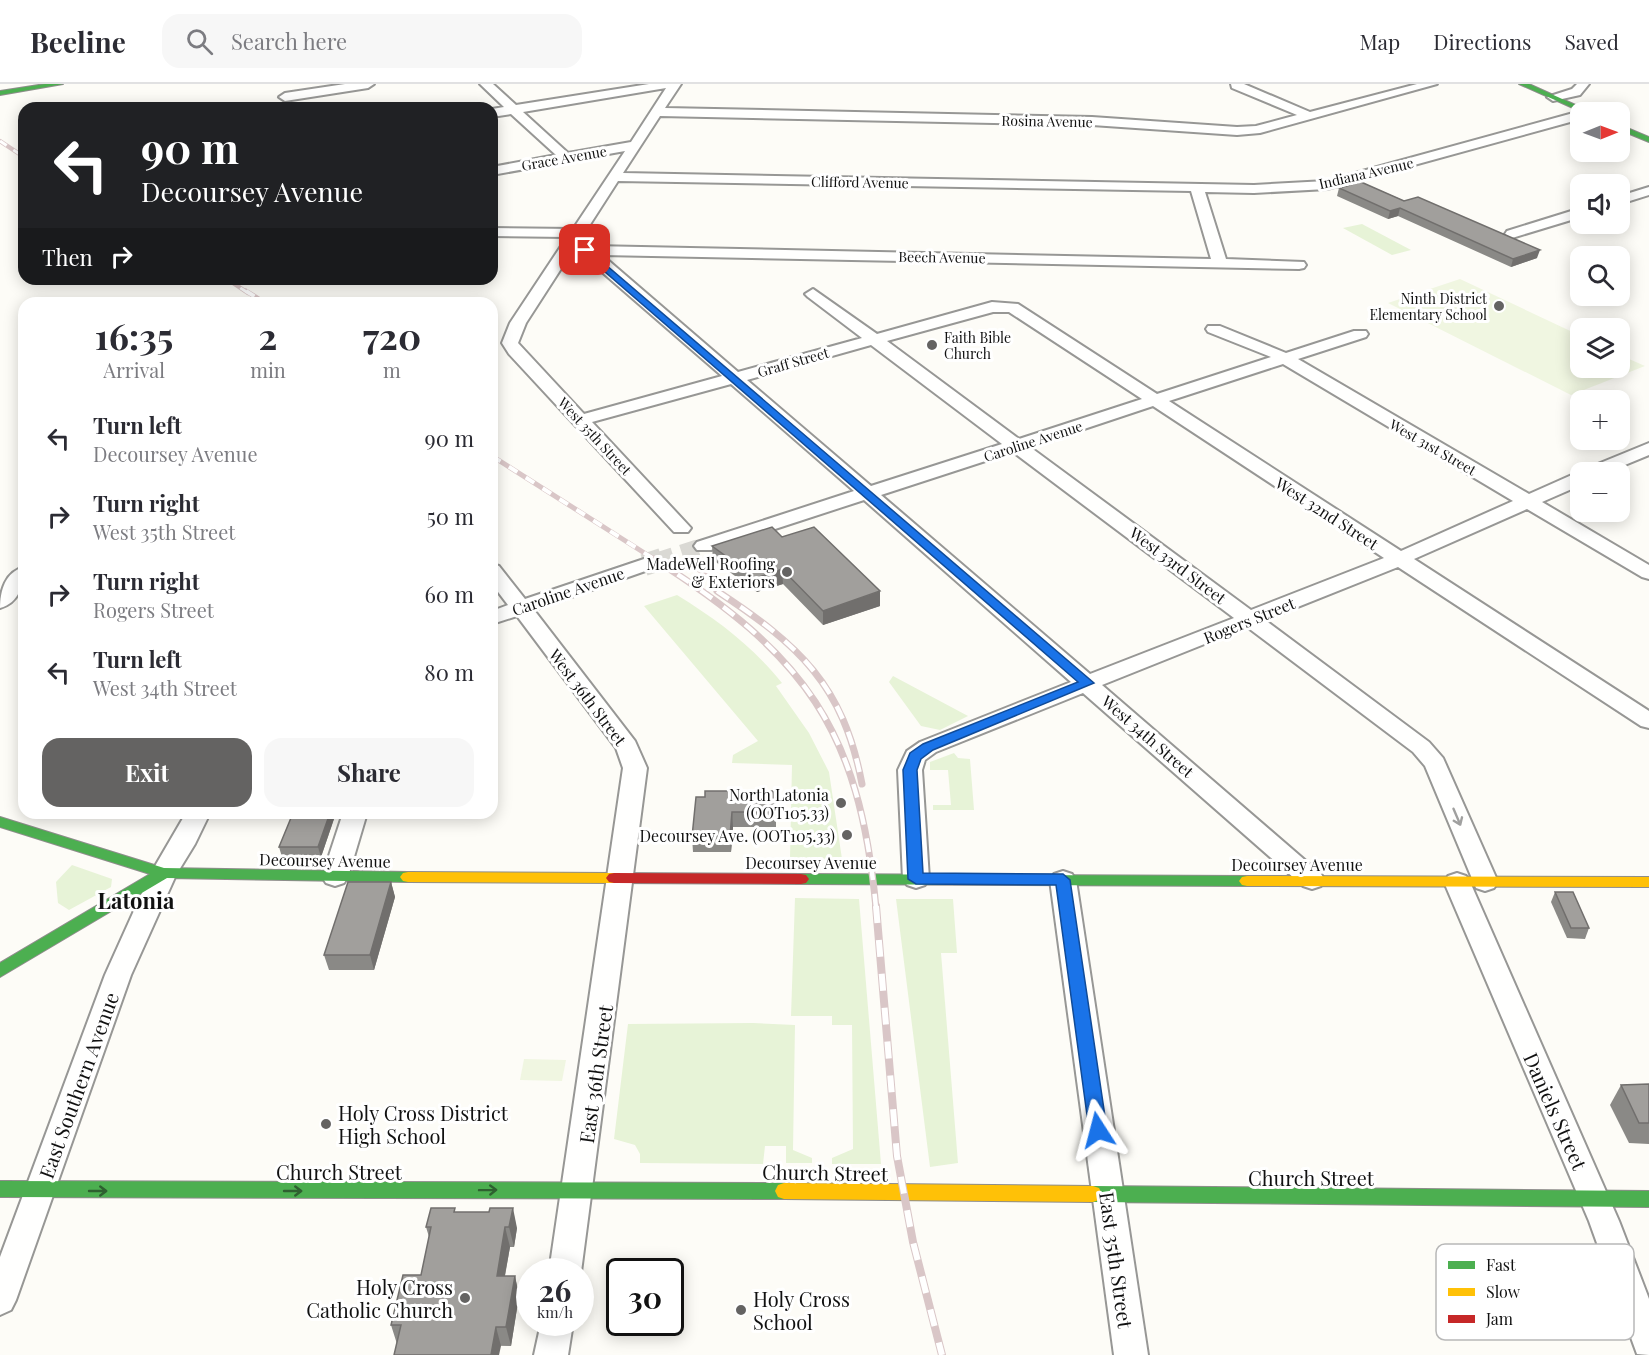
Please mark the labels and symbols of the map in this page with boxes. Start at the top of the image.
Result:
north arrow [1570,102,1630,162]
street label: Rosina Avenue [1001,111,1093,131]
street label: Grace Avenue [520,141,608,175]
street label: Indiana Avenue [1317,153,1415,193]
street label: Clifford Avenue [811,172,909,192]
pin [559,224,610,275]
street label: Beech Avenue [898,247,986,267]
place label: Ninth District Elementary School [1370,289,1488,324]
marker: Ninth District Elementary School [1492,299,1506,313]
place label: Faith Bible Church [944,328,1011,363]
marker: Faith Bible Church [925,338,939,352]
street label: Graff Street [755,342,832,381]
street label: West 35th Street [553,392,637,480]
street label: West 31st Street [1385,414,1481,480]
street label: Caroline Avenue [981,416,1085,466]
street label: West 32nd Street [1271,471,1383,554]
street label: West 33rd Street [1125,521,1231,608]
place label: MadeWell Roofing & Exteriors [646,553,776,592]
street label: Caroline Avenue [509,562,627,620]
marker: MadeWell Roofing & Exteriors [780,565,794,579]
street label: Rogers Street [1200,592,1298,648]
street label: West 36th Street [544,644,631,750]
street label: West 34th Street [1097,690,1199,782]
place label: North Latonia (OOT105.33) [729,784,829,823]
marker: North Latonia (OOT105.33) [834,796,848,810]
one-way arrow [1452,807,1463,825]
place label: Decoursey Ave. (OOT105.33) [640,825,835,846]
marker: Decoursey Ave. (OOT105.33) [840,828,854,842]
street label: Decoursey Avenue [259,848,391,872]
street label: Decoursey Avenue [745,852,877,873]
street label: Decoursey Avenue [1231,854,1363,875]
district label: Latonia [98,885,175,915]
street label: East Southern Avenue [32,988,124,1182]
street label: East 36th Street [572,1002,618,1145]
street label: Daniels Street [1518,1048,1594,1175]
position arrow [1066,1098,1130,1162]
place label: Holy Cross District High School [338,1099,509,1149]
marker: Holy Cross District High School [319,1117,333,1131]
street label: Church Street [762,1157,889,1187]
street label: Church Street [276,1158,403,1185]
street label: Church Street [1248,1164,1375,1191]
one-way arrow [478,1184,498,1196]
one-way arrow [88,1185,108,1197]
one-way arrow [283,1185,303,1197]
street label: East 35th Street [1094,1190,1140,1331]
legend [1436,1244,1634,1340]
text: Fast [1486,1254,1516,1275]
speed limit sign: 30 [606,1258,684,1336]
place label: Holy Cross Catholic Church [306,1273,453,1323]
text: Slow [1486,1281,1521,1302]
place label: Holy Cross School [753,1285,850,1335]
marker: Holy Cross Catholic Church [458,1291,472,1305]
marker: Holy Cross School [734,1303,748,1317]
text: Jam [1485,1308,1513,1329]

